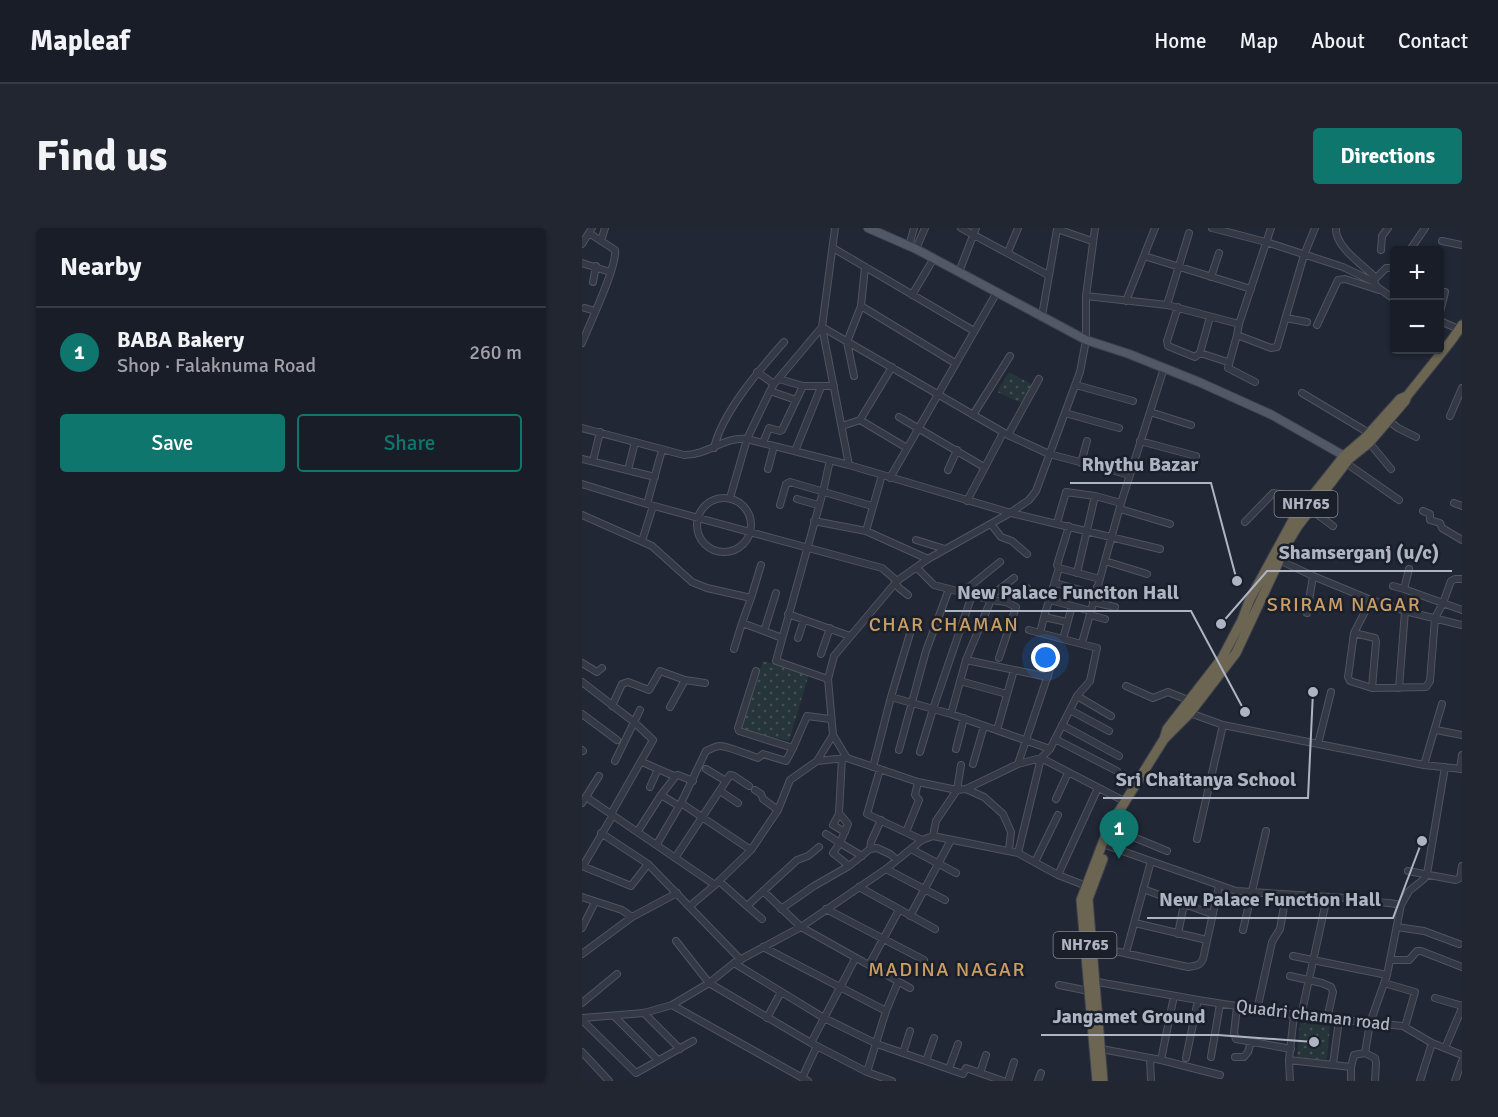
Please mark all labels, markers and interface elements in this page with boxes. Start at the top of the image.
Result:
text: Mapleaf [30,24,130,58]
text: Home [1154,28,1207,54]
text: Map [1240,28,1278,54]
text: About [1311,28,1365,54]
text: Contact [1398,28,1468,54]
button: Directions [1313,128,1462,184]
text: Find us [36,131,167,182]
map controls [1390,246,1444,354]
button: + [1390,246,1444,300]
text: Nearby [60,251,141,283]
button: − [1390,300,1444,354]
text: BABA Bakery [117,326,244,353]
text: 1 [74,340,85,365]
text: 260 m [469,340,522,365]
text: Shop · Falaknuma Road [117,353,316,378]
button: Save [60,414,285,472]
button: Share [297,414,522,472]
callout: Rhythu Bazar [1070,445,1211,483]
text: Rhythu Bazar [1082,452,1199,477]
road number: NH765 [1274,491,1338,517]
callout: Shamserganj (u/c) [1267,533,1452,571]
text: Shamserganj (u/c) [1279,540,1439,565]
callout: New Palace Funciton Hall [945,573,1191,611]
text: New Palace Funciton Hall [957,580,1179,605]
district label: SRIRAM NAGAR [1267,592,1421,617]
district label: CHAR CHAMAN [869,612,1019,637]
your location [1031,643,1060,672]
callout: Sri Chaitanya School [1103,760,1308,798]
text: Sri Chaitanya School [1116,767,1296,792]
pin: 1 [1100,810,1138,859]
callout: New Palace Function Hall [1147,880,1393,918]
text: New Palace Function Hall [1159,887,1381,912]
road number: NH765 [1054,932,1116,958]
district label: MADINA NAGAR [868,957,1026,982]
street label: Quadri chaman road [1235,995,1391,1035]
callout: Jangamet Ground [1041,997,1218,1035]
text: Jangamet Ground [1052,1004,1206,1029]

